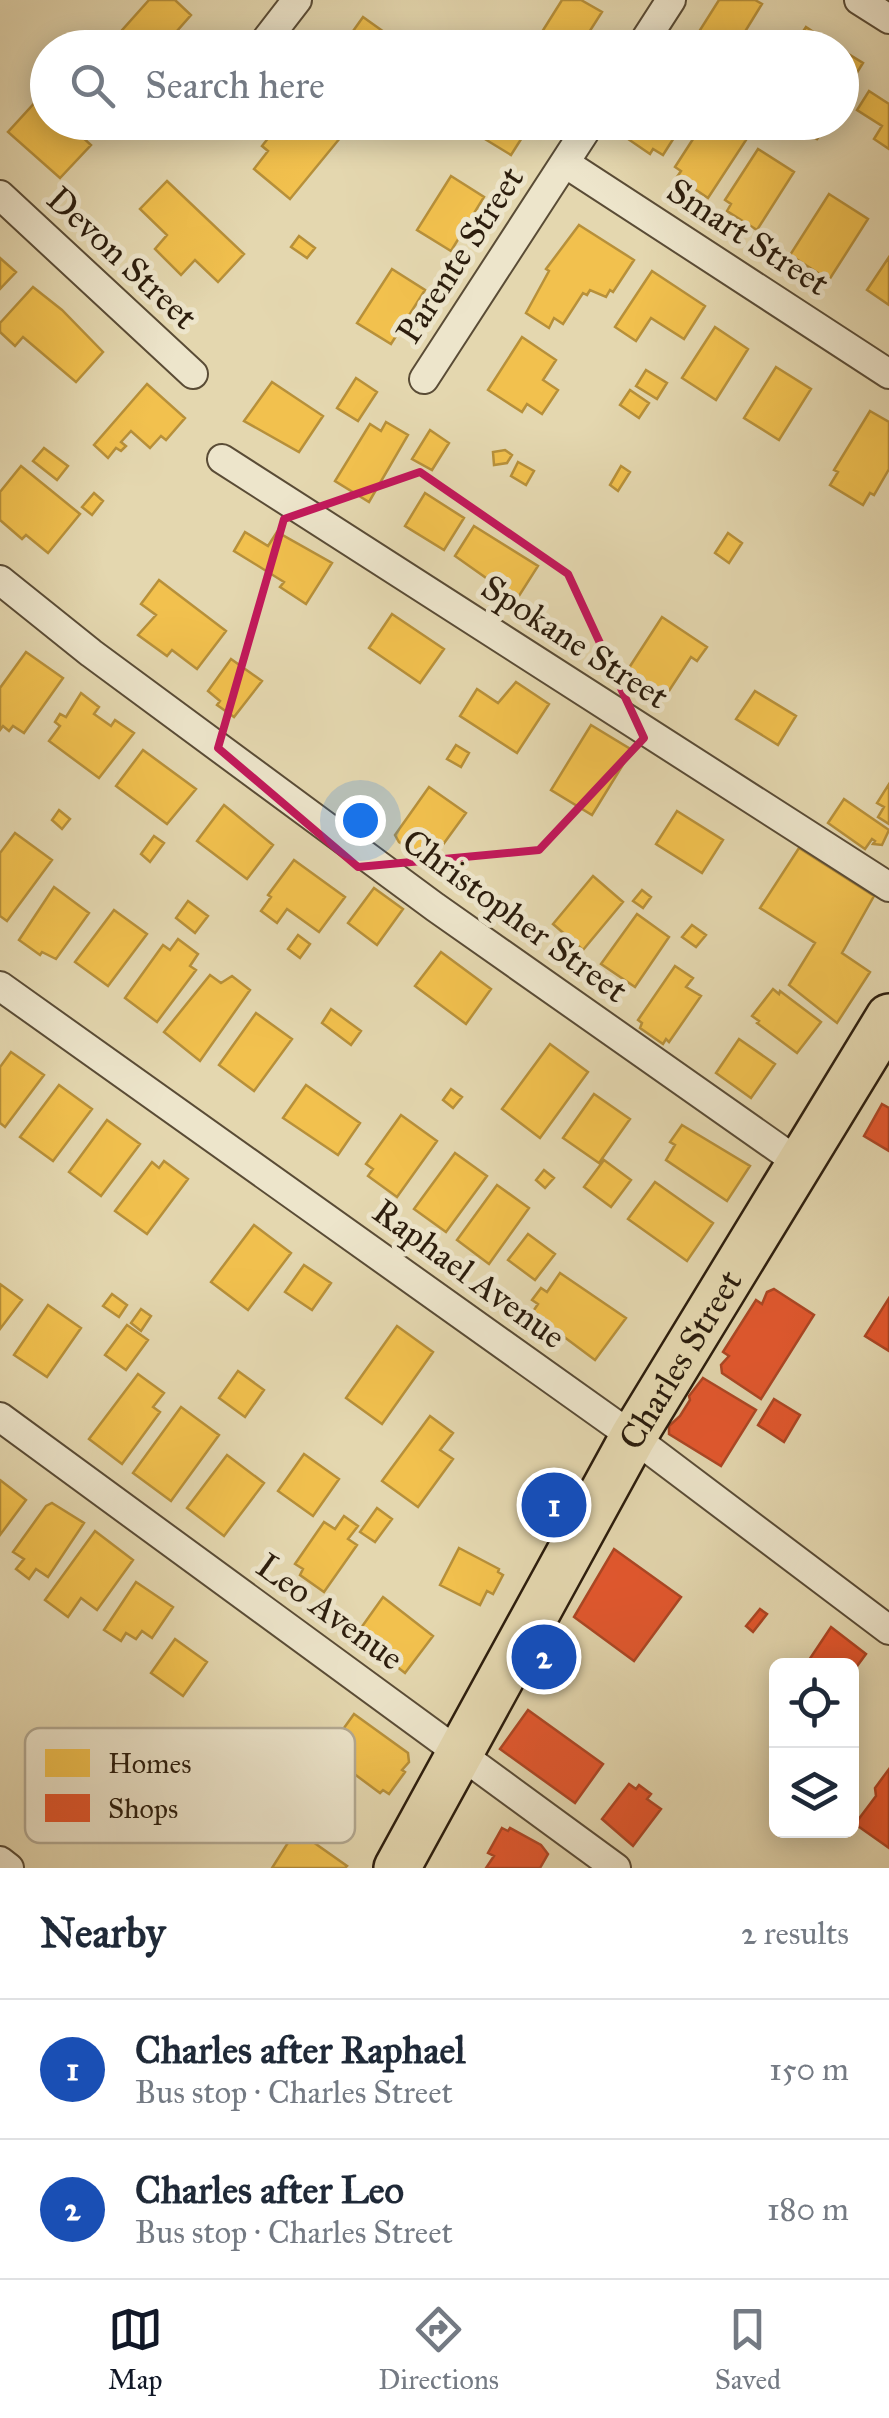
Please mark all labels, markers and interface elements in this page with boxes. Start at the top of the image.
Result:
search box [30,30,859,140]
icon: search [65,58,120,113]
text: Search here [145,62,325,108]
street label: Parente Street [387,159,533,351]
street label: Smart Street [659,169,837,305]
street label: Devon Street [38,178,206,338]
street label: Spokane Street [473,566,677,718]
your location [335,795,386,846]
street label: Christopher Street [394,820,636,1012]
street label: Raphael Avenue [364,1190,574,1358]
street label: Charles Street [609,1262,751,1457]
pin: 1 [522,1468,586,1542]
street label: Leo Avenue [248,1544,412,1680]
pin: 2 [512,1620,576,1694]
map controls [769,1658,859,1838]
button: locate [769,1658,859,1748]
legend [25,1728,355,1843]
text: Homes [108,1746,191,1781]
button: layers [769,1748,859,1838]
text: Shops [108,1791,178,1826]
text: Nearby [40,1907,165,1959]
text: 2 results [741,1914,849,1953]
text: Charles after Raphael [135,2027,466,2073]
text: 1 [66,2050,79,2089]
text: 150 m [769,2050,849,2089]
text: Bus stop · Charles Street [135,2073,453,2112]
text: Charles after Leo [135,2167,404,2213]
text: 2 [65,2190,80,2229]
text: 180 m [767,2190,849,2229]
text: Bus stop · Charles Street [135,2213,453,2252]
tab: Map [108,2302,163,2397]
tab: Directions [378,2302,499,2397]
tab: Saved [715,2302,781,2397]

